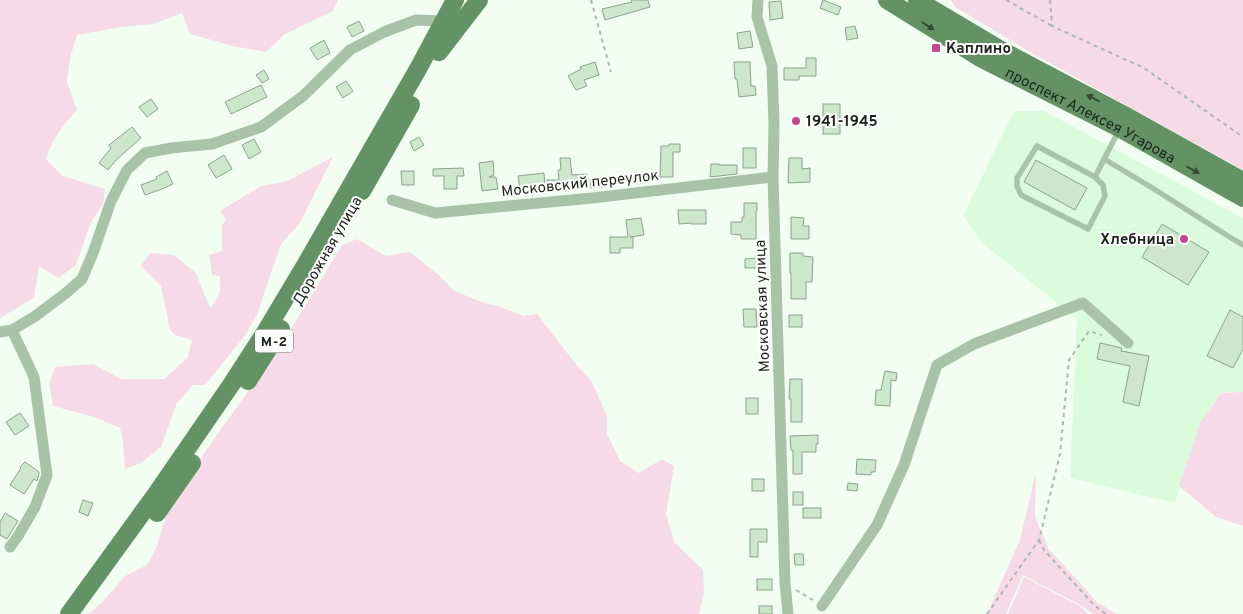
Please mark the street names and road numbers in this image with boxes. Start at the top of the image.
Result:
street label: проспект Алексея Угарова [1002,64,1178,169]
street label: Московский переулок [500,167,660,202]
street label: Дорожная улица [289,194,367,310]
street label: Московская улица [752,239,775,373]
road number: М-2 [255,330,293,352]

